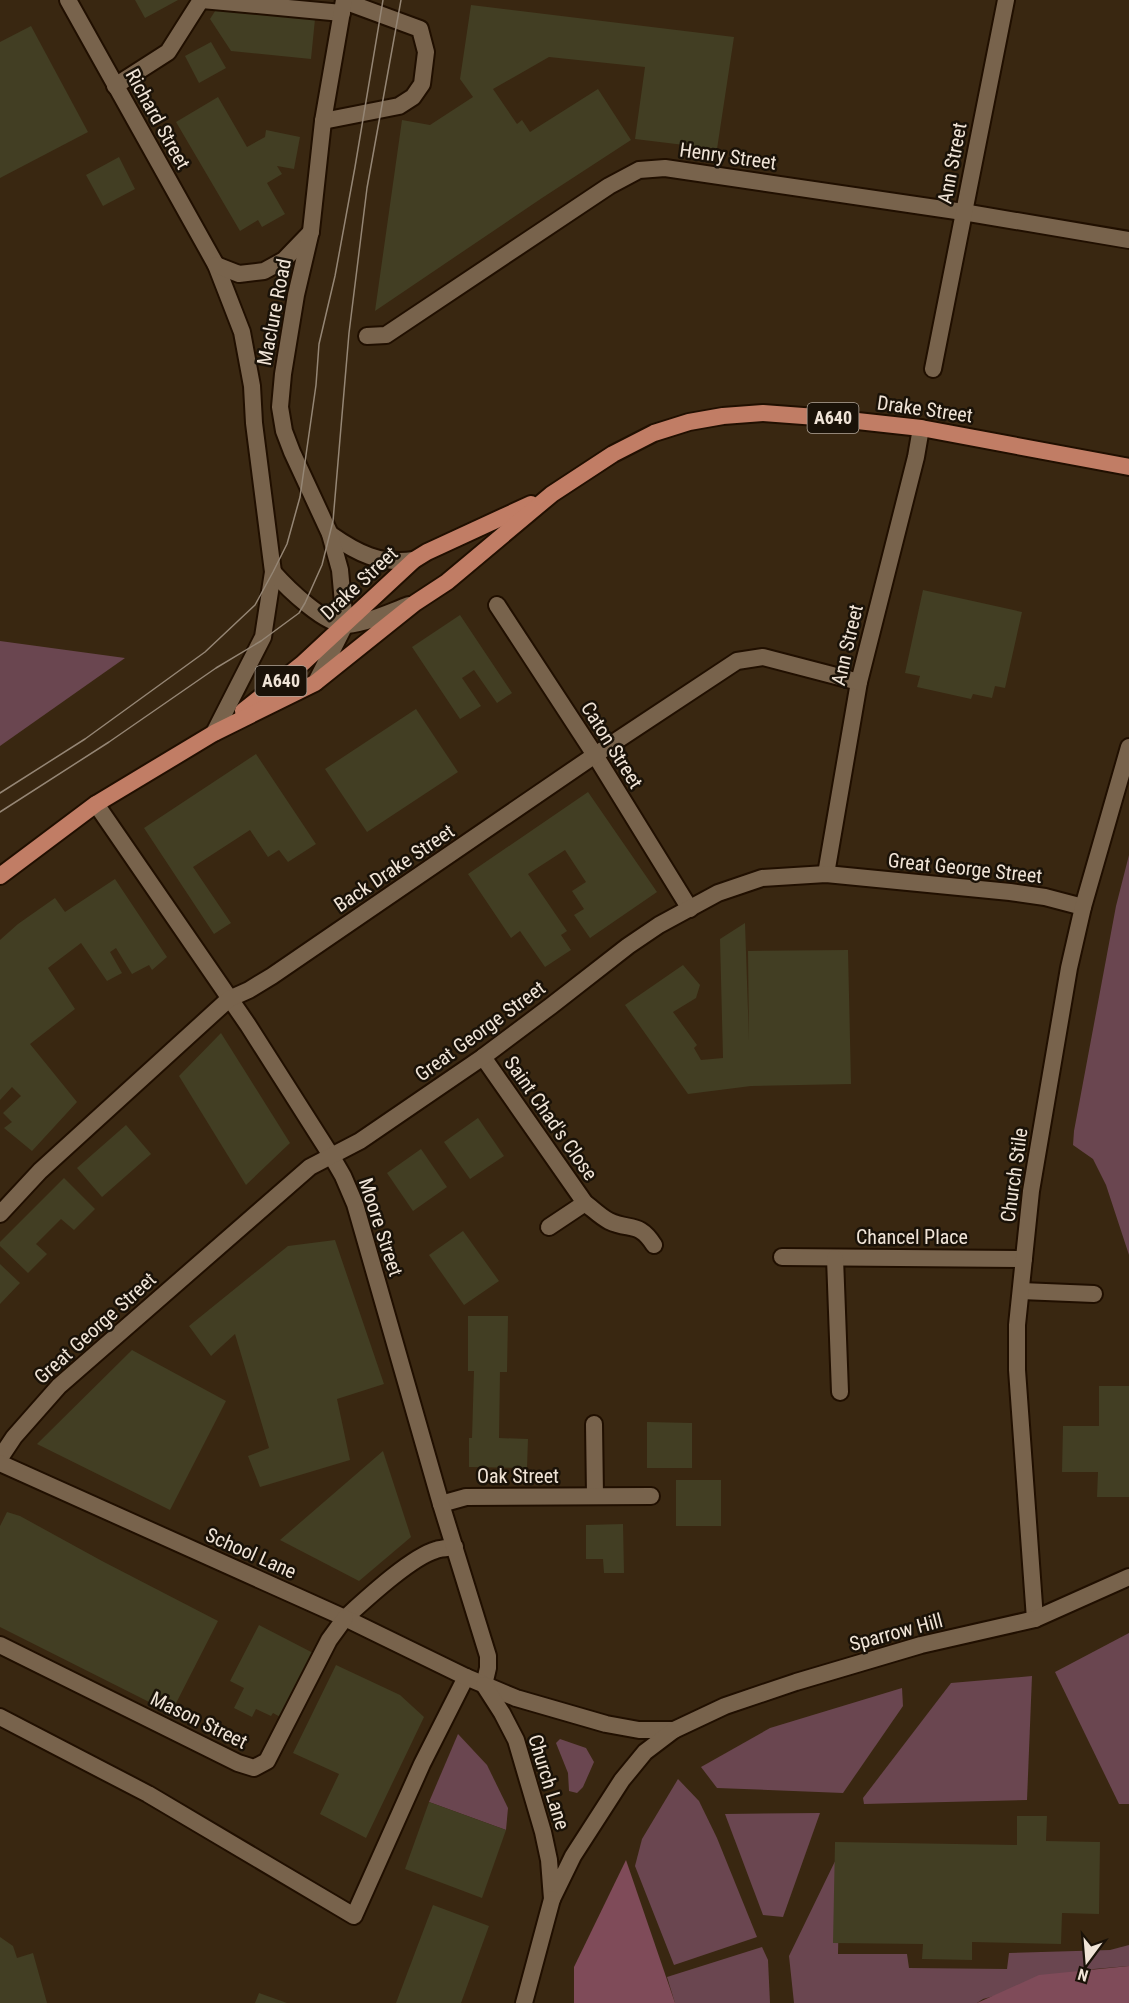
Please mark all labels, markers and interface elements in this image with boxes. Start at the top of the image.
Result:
street label: Richard Street [121,65,195,173]
street label: Ann Street [932,120,972,206]
street label: Henry Street [678,137,778,175]
street label: Maclure Road [252,257,296,367]
street label: Drake Street [876,390,974,428]
road number: A640 [808,403,858,433]
street label: Drake Street [316,541,402,625]
street label: Ann Street [826,602,868,688]
road number: A640 [256,666,306,696]
street label: Caton Street [576,697,648,793]
street label: Back Drake Street [329,819,459,917]
street label: Great George Street [887,848,1043,888]
street label: Great George Street [410,976,550,1086]
street label: Saint Chad's Close [499,1051,603,1185]
street label: Church Stile [996,1126,1032,1224]
street label: Moore Street [354,1175,408,1279]
street label: Chancel Place [856,1225,968,1249]
street label: Great George Street [29,1267,161,1389]
street label: Oak Street [477,1464,559,1488]
street label: School Lane [202,1522,300,1584]
street label: Sparrow Hill [847,1608,945,1656]
street label: Mason Street [147,1686,252,1754]
street label: Church Lane [523,1732,575,1832]
north arrow [1057,1931,1117,1991]
text: N [1076,1964,1090,1985]

